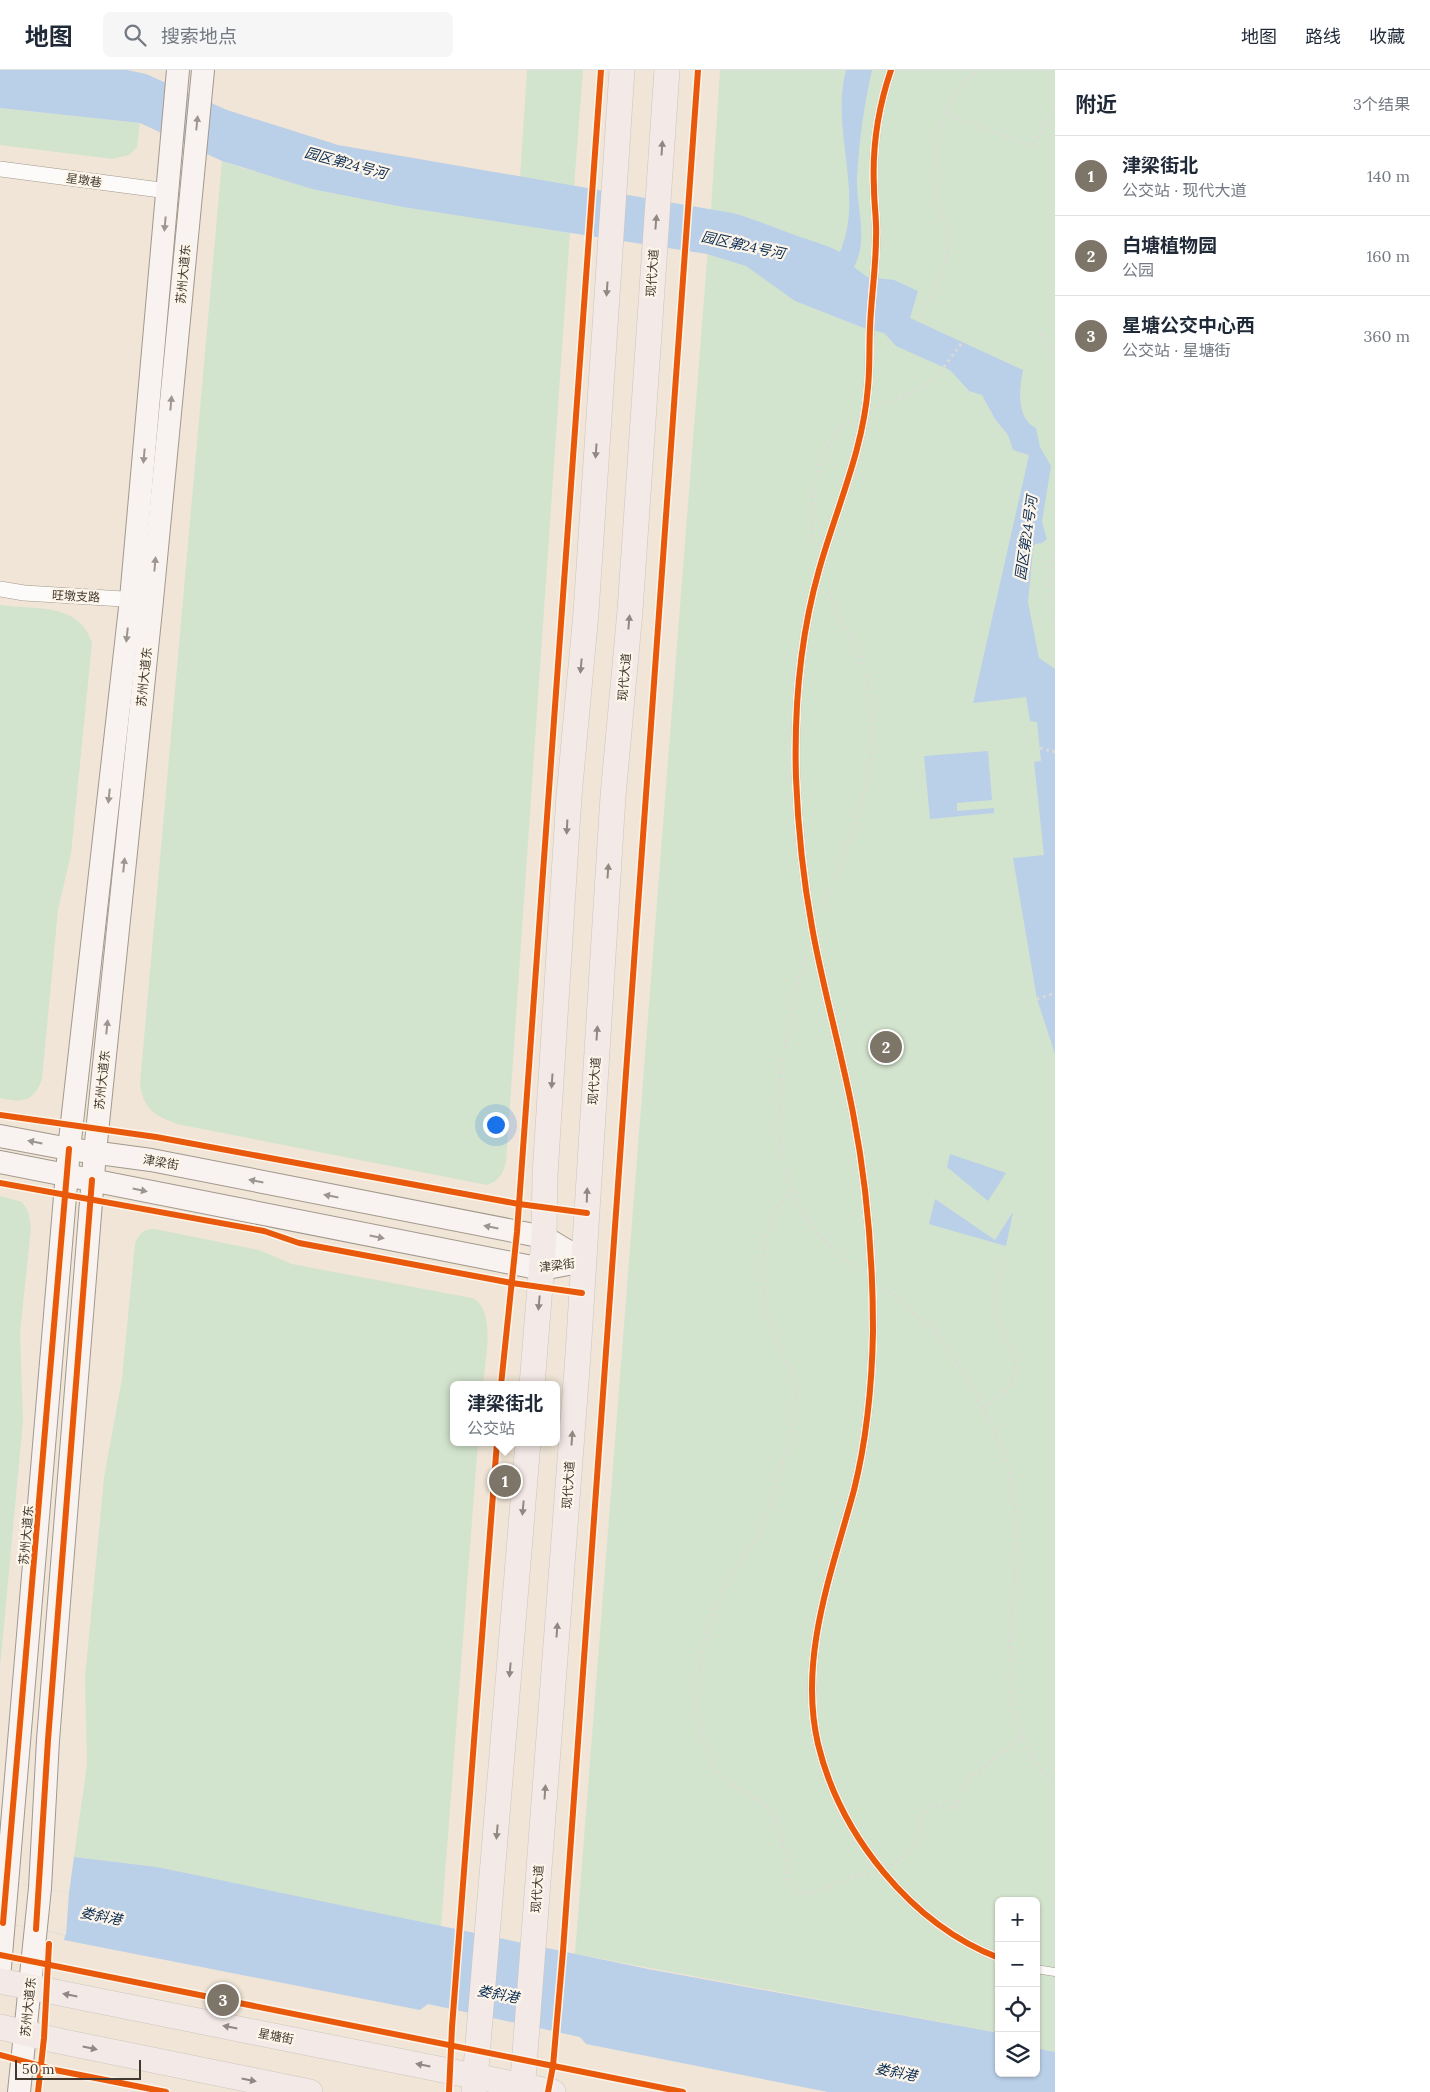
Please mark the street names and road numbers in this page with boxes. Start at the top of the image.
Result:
street label: 星墩巷 [65,170,103,190]
street label: 苏州大道东 [173,243,193,305]
street label: 现代大道 [643,249,661,297]
street label: 旺墩支路 [52,587,100,605]
street label: 苏州大道东 [133,646,155,708]
street label: 现代大道 [614,652,634,702]
street label: 苏州大道东 [91,1049,113,1111]
street label: 现代大道 [585,1057,603,1105]
street label: 津梁街 [142,1151,180,1173]
street label: 津梁街 [538,1255,576,1275]
street label: 现代大道 [559,1461,577,1509]
street label: 苏州大道东 [16,1504,36,1566]
street label: 现代大道 [528,1865,546,1913]
street label: 苏州大道东 [17,1976,39,2038]
street label: 星塘街 [257,2025,295,2047]

